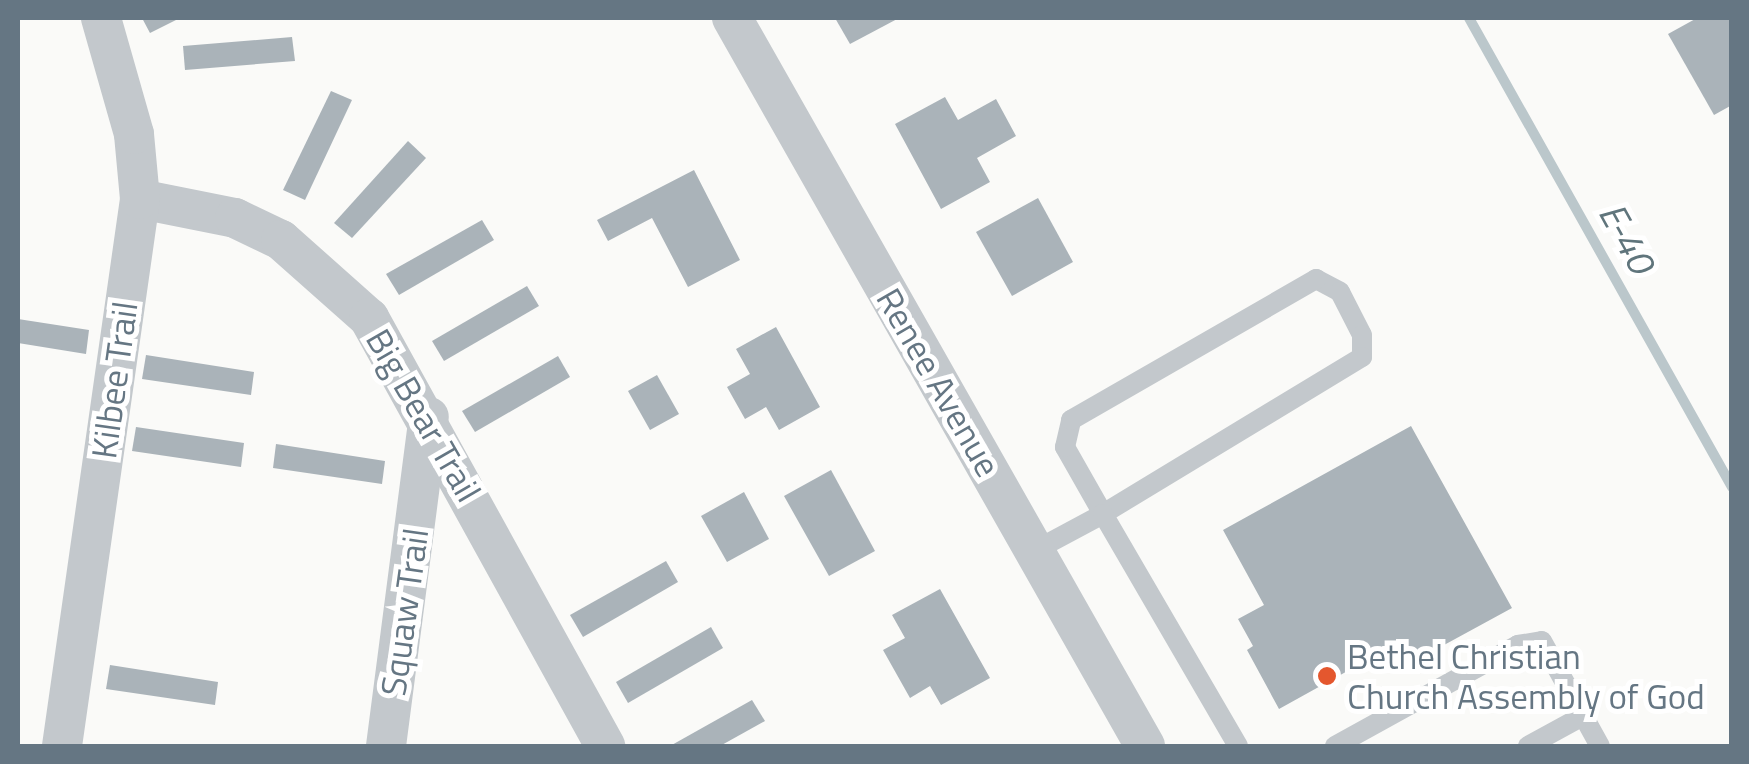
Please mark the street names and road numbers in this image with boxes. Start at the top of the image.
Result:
street label: Renee Avenue [868,280,1010,484]
street label: Kilbee Trail [82,299,146,461]
street label: Big Bear Trail [358,321,490,509]
street label: Squaw Trail [371,526,437,698]

